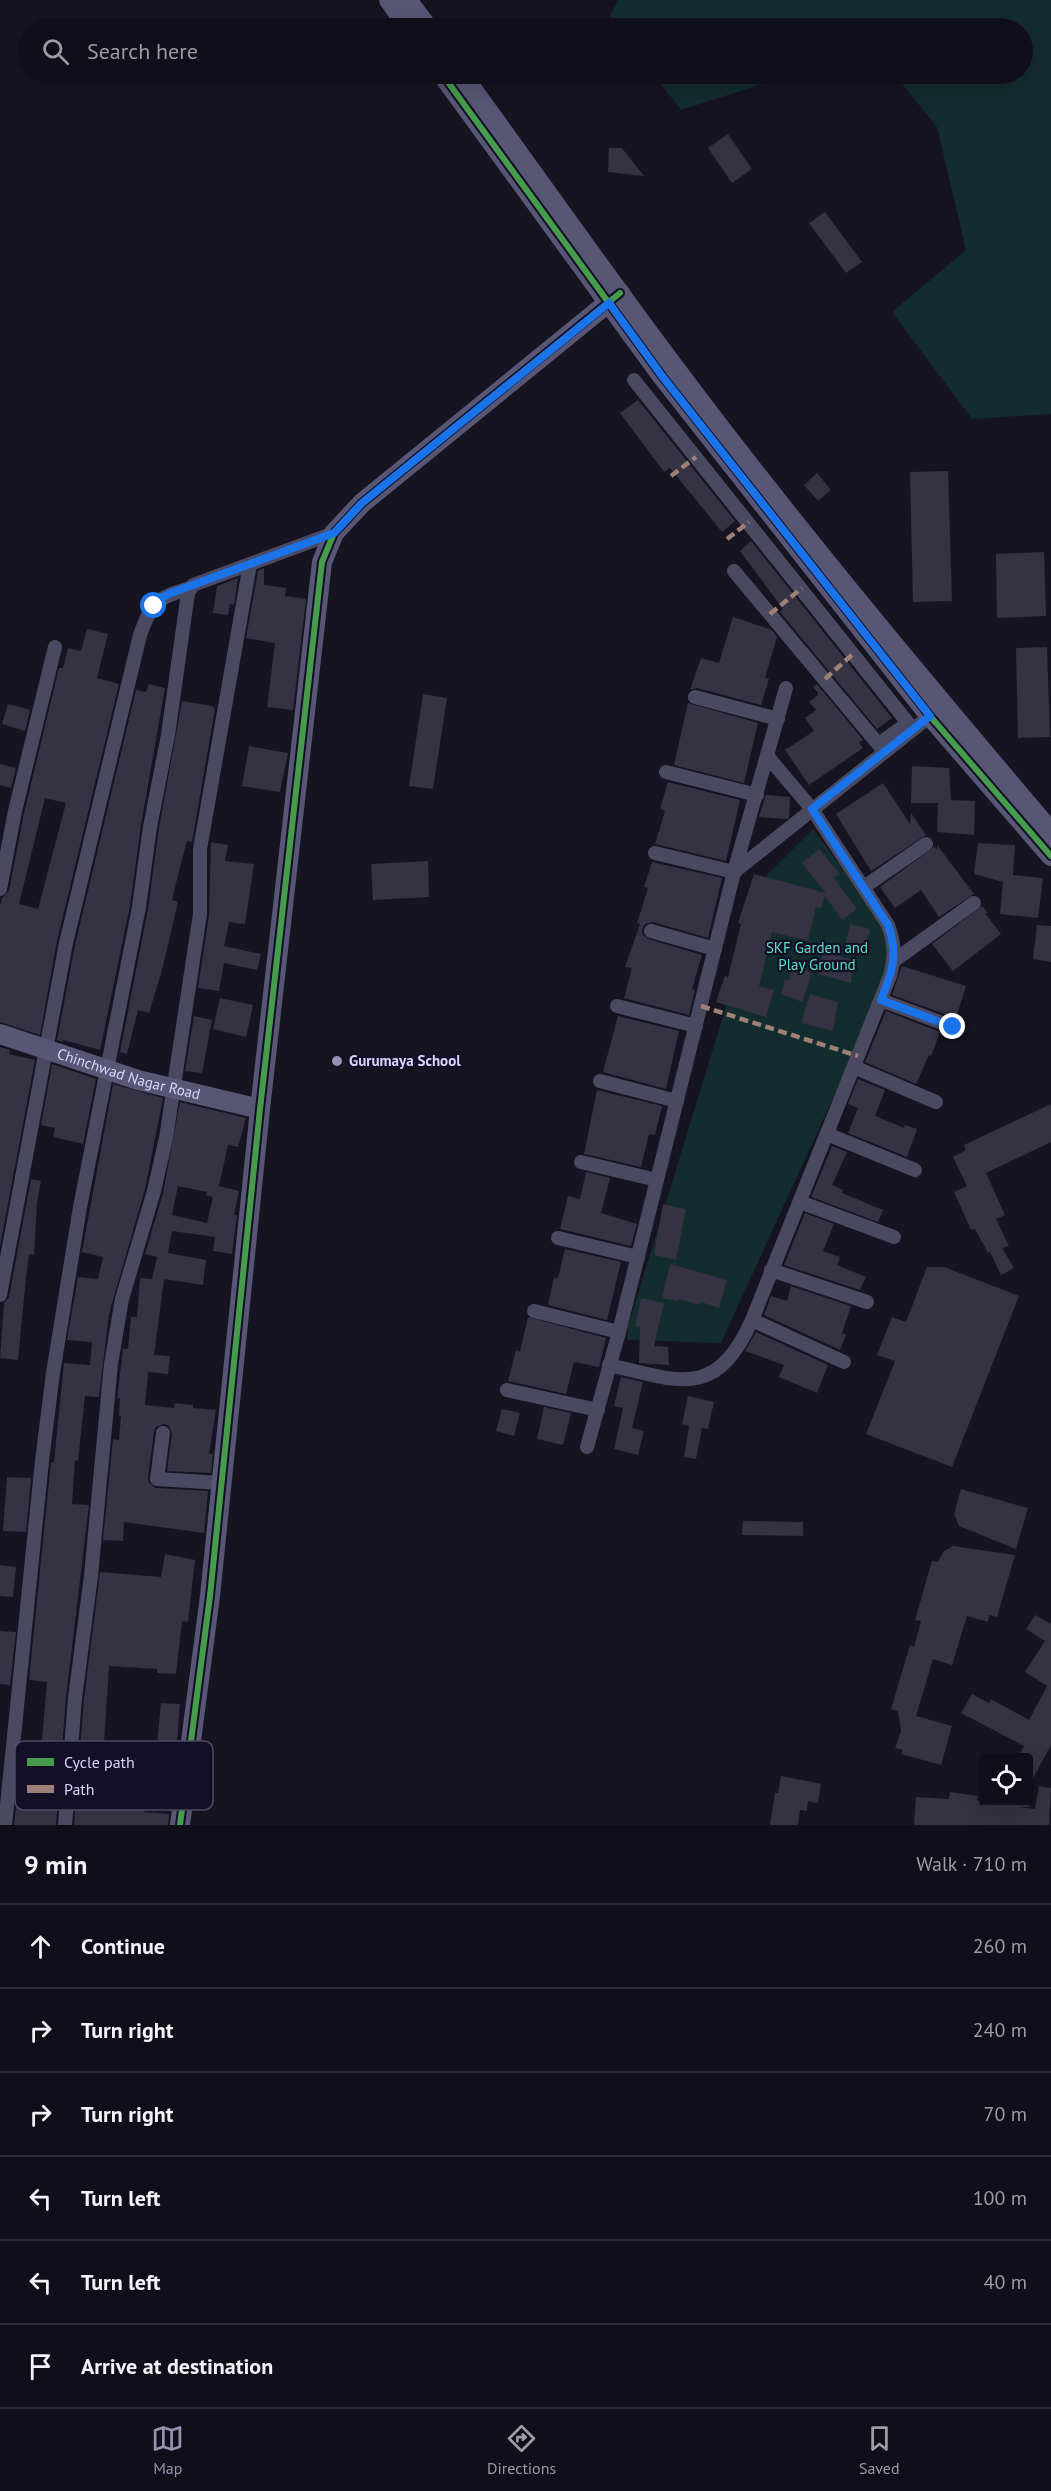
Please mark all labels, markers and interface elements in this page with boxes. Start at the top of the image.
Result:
search box [18,18,1033,84]
icon: search [39,35,72,68]
text: Search here [87,37,198,65]
route start [140,592,166,618]
park label: SKF Garden and Play Ground [766,938,868,974]
route end [939,1013,965,1039]
street label: Chinchwad Nagar Road [55,1044,202,1104]
place label: Gurumaya School [349,1051,461,1070]
marker: Gurumaya School [330,1054,344,1068]
legend [15,1741,213,1810]
text: Cycle path [64,1752,135,1772]
map controls [979,1753,1033,1807]
button: locate [979,1753,1033,1807]
text: Path [64,1779,95,1799]
text: 9 min [24,1848,87,1881]
text: Walk · 710 m [916,1851,1027,1877]
icon: ahead [24,1930,57,1963]
text: Continue [81,1932,165,1960]
text: 260 m [973,1933,1027,1959]
icon: right [24,2014,57,2047]
text: Turn right [81,2016,173,2044]
text: 240 m [973,2017,1027,2043]
icon: right [24,2098,57,2131]
text: Turn right [81,2100,173,2128]
text: 70 m [984,2101,1027,2127]
icon: left [24,2182,57,2215]
text: Turn left [81,2184,161,2212]
text: 100 m [973,2185,1027,2211]
icon: left [24,2266,57,2299]
text: Turn left [81,2268,161,2296]
text: 40 m [984,2269,1027,2295]
icon: arrive [24,2350,57,2383]
text: Arrive at destination [81,2352,273,2380]
tab: Map [151,2422,184,2478]
tab: Directions [487,2422,556,2478]
tab: Saved [859,2422,900,2478]

